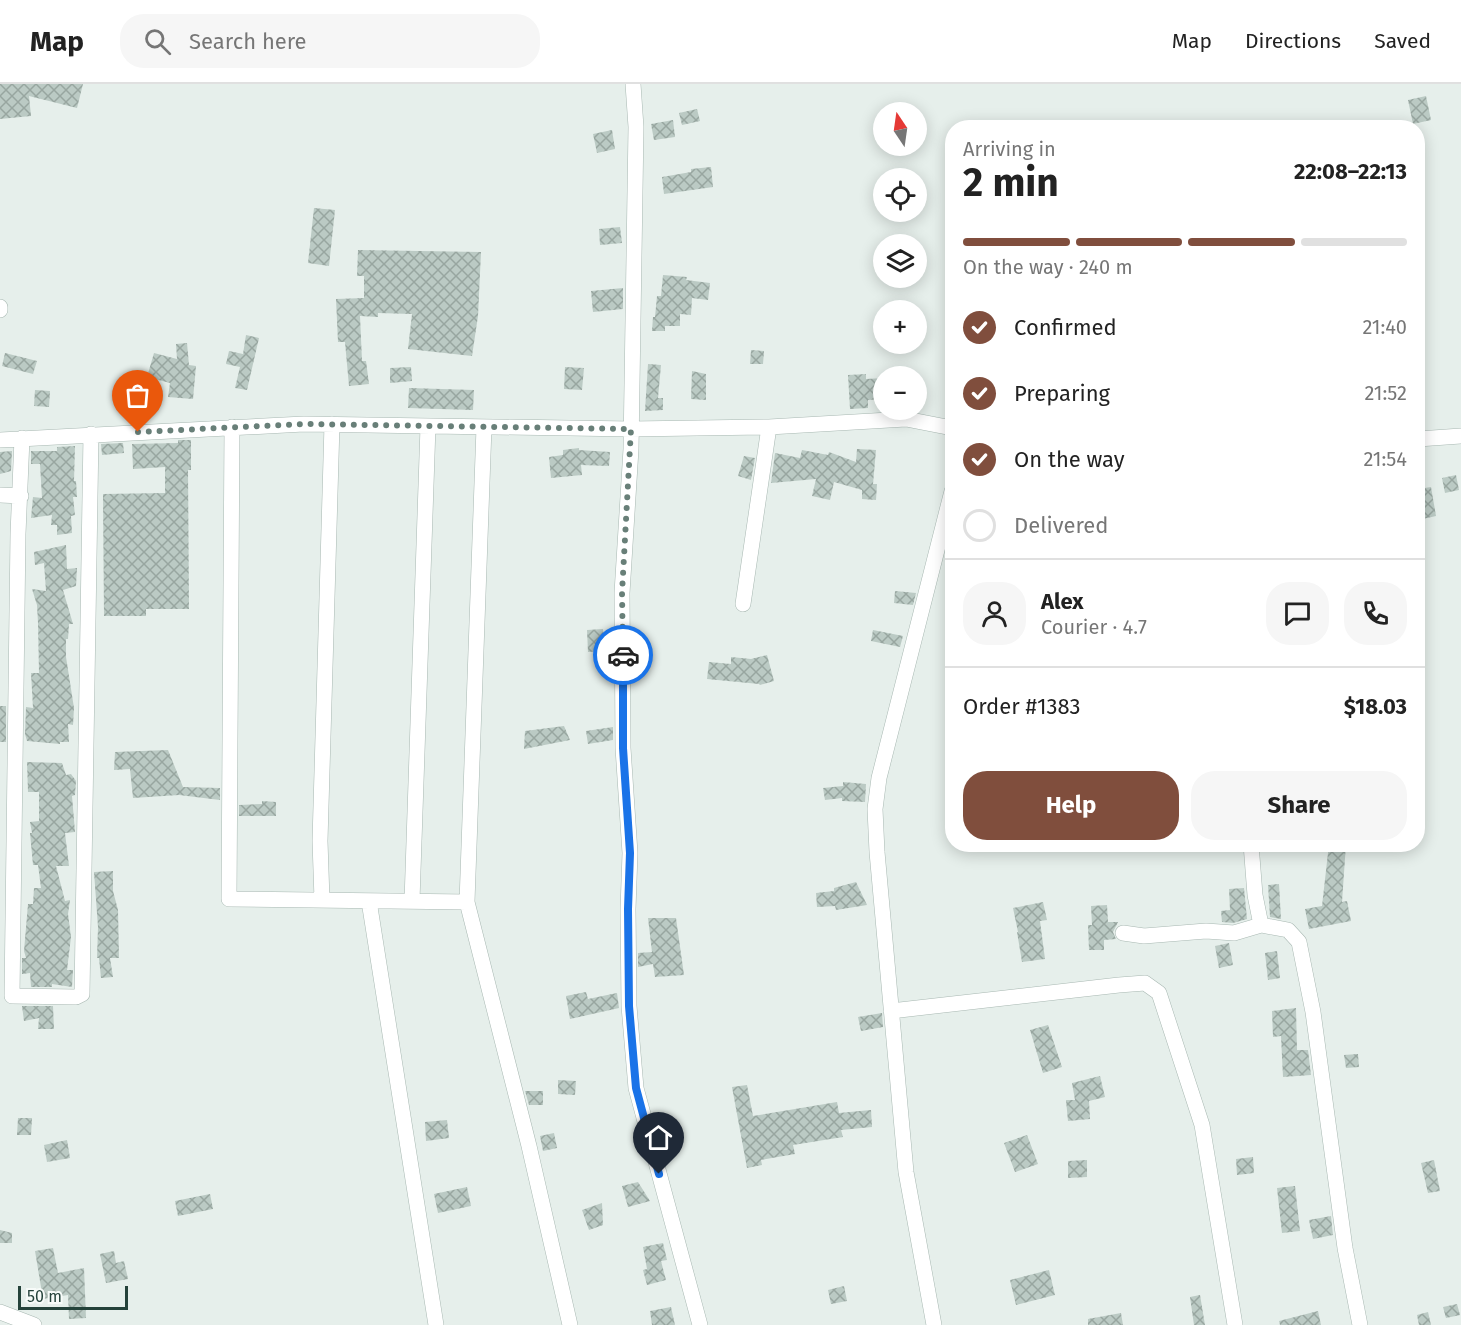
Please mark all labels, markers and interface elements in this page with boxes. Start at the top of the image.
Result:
search box [120,14,540,68]
text: Map [30,25,84,58]
icon: search [141,25,174,58]
text: Search here [189,28,307,55]
text: Map [1172,28,1212,54]
text: Directions [1245,28,1341,54]
text: Saved [1374,28,1431,54]
north arrow [873,102,927,156]
map controls [873,102,927,420]
text: Arriving in [963,137,1056,161]
text: 22:08–22:13 [1294,158,1407,185]
text: 2 min [963,160,1059,206]
button: locate [873,168,927,222]
button: layers [873,234,927,288]
text: On the way · 240 m [963,255,1133,279]
button: + [873,300,927,354]
icon: check [963,311,996,344]
text: Confirmed [1014,314,1117,341]
text: 21:40 [1362,315,1407,339]
button: − [873,366,927,420]
pin [112,370,163,432]
icon: check [963,377,996,410]
icon: bag [121,379,154,412]
text: Preparing [1014,380,1110,407]
text: 21:52 [1364,381,1407,405]
icon: check [963,443,996,476]
text: On the way [1014,446,1125,473]
text: 21:54 [1363,447,1407,471]
text: Delivered [1014,512,1109,539]
button: person [963,582,1026,645]
button: chat [1266,582,1329,645]
button: phone [1344,582,1407,645]
text: Alex [1041,588,1084,615]
text: Courier · 4.7 [1041,615,1147,639]
courier [593,625,653,685]
icon: car [607,639,640,672]
text: Order #1383 [963,693,1081,720]
text: $18.03 [1344,693,1407,720]
button: Help [963,771,1179,840]
button: Share [1191,771,1407,840]
pin [633,1112,684,1174]
icon: home [642,1121,675,1154]
scale bar [18,1283,128,1310]
text: 50 m [27,1287,62,1306]

